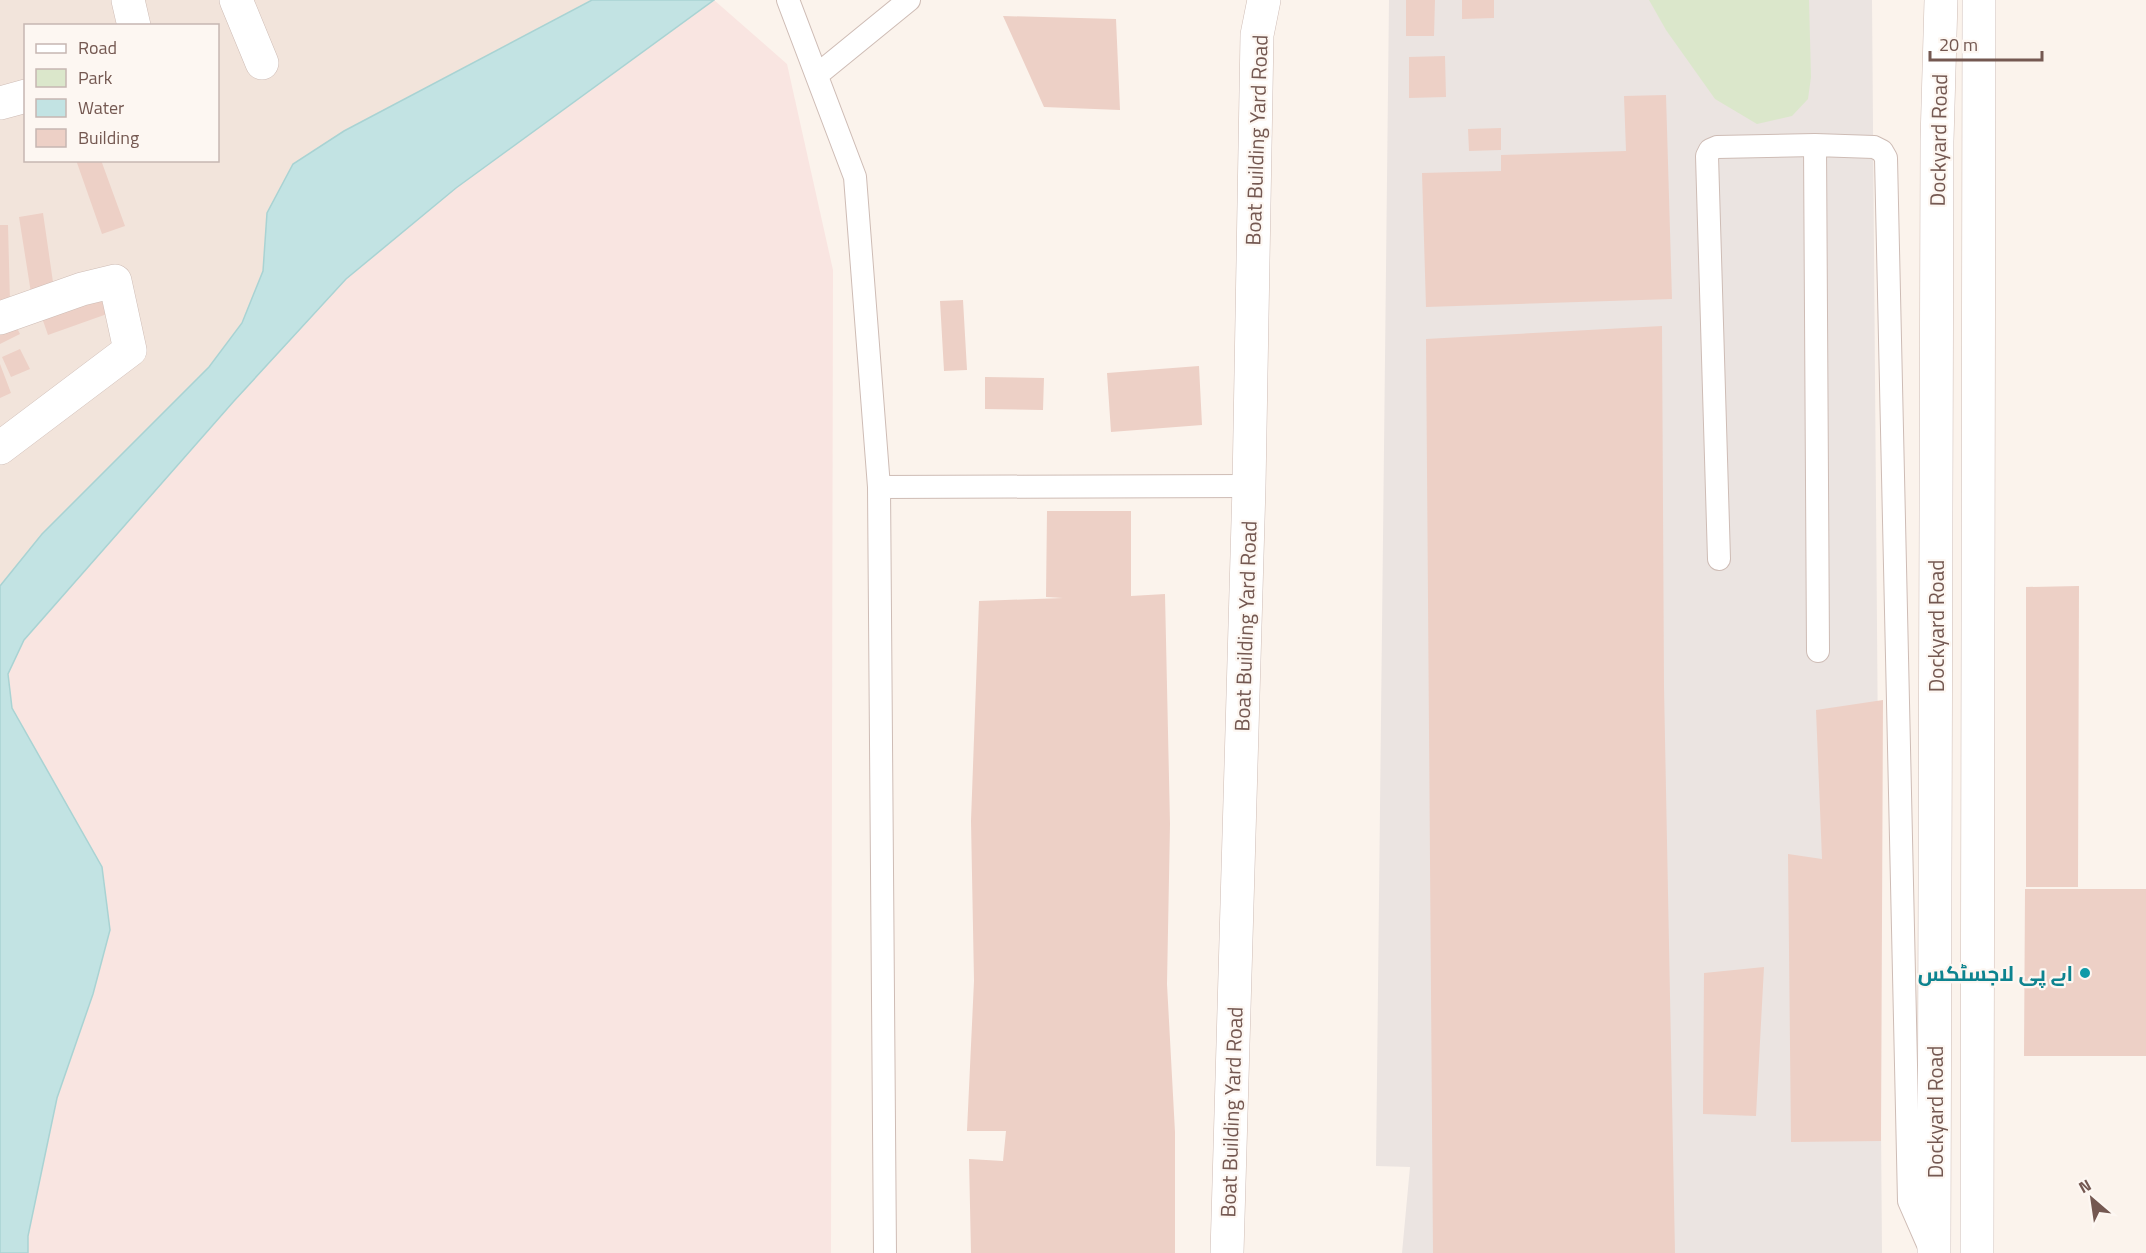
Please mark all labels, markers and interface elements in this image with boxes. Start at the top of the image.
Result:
legend [24,24,219,162]
scale bar [1930,24,2042,62]
text: 20 m [1939,31,1978,58]
text: Road [78,34,117,61]
street label: Boat Building Yard Road [1236,34,1276,246]
text: Park [78,64,113,91]
street label: Dockyard Road [1921,73,1955,207]
text: Water [78,94,124,121]
text: Building [78,124,139,151]
street label: Boat Building Yard Road [1225,520,1265,732]
street label: Dockyard Road [1920,560,1952,692]
place label: اے پی لاجسٹکس [1918,957,2073,989]
marker: اے پی لاجسٹکس [2078,966,2092,980]
street label: Boat Building Yard Road [1211,1006,1251,1218]
street label: Dockyard Road [1919,1046,1951,1178]
north arrow [2062,1169,2122,1229]
text: N [2074,1173,2095,1199]

